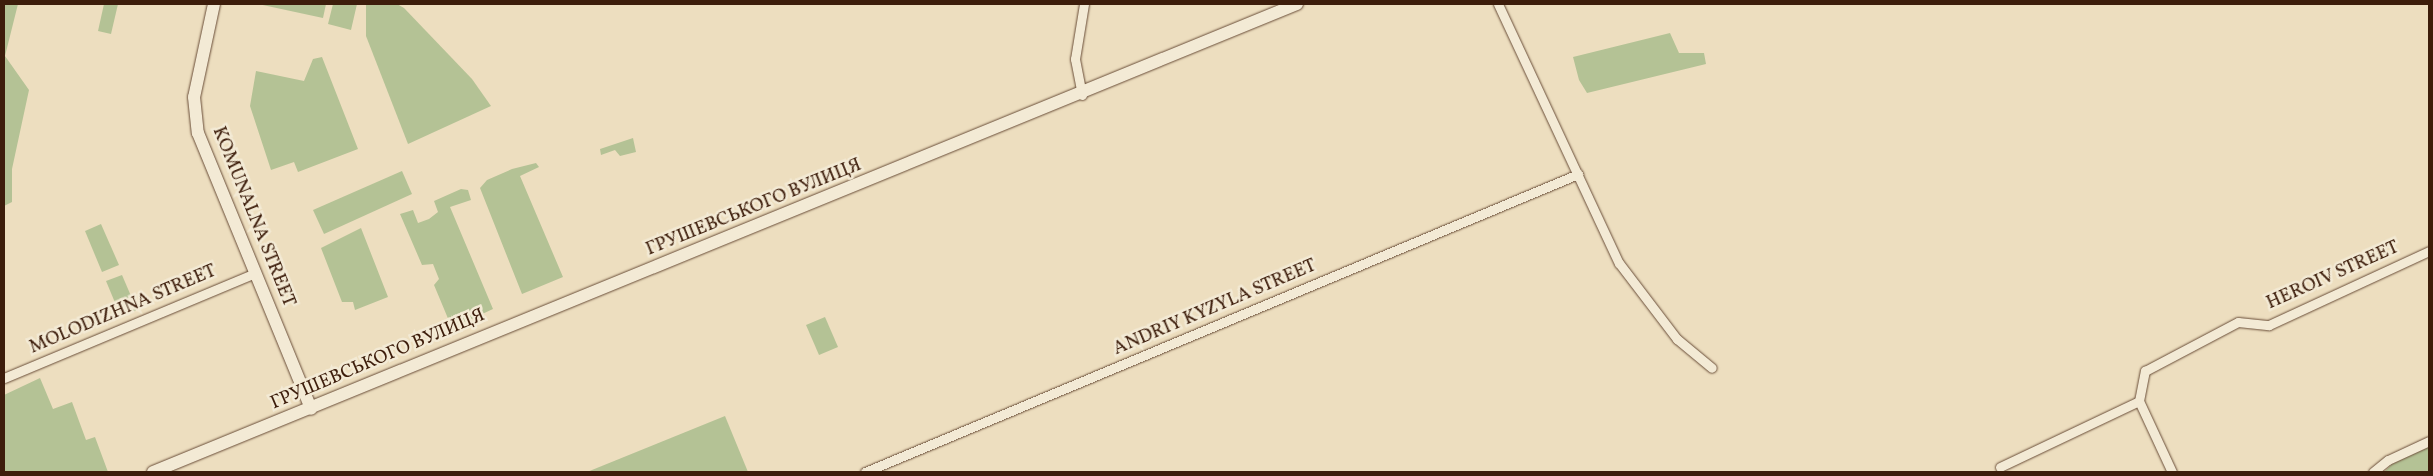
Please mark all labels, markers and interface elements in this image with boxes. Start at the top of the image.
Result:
street label: KOMUNALNA STREET [206,124,300,310]
street label: ГРУШЕВСЬКОГО ВУЛИЦЯ [643,154,865,262]
street label: HEROIV STREET [2263,236,2403,316]
street label: ANDRIY KYZYLA STREET [1110,255,1320,361]
street label: MOLODIZHNA STREET [26,260,220,360]
street label: ГРУШЕВСЬКОГО ВУЛИЦЯ [267,304,489,416]

